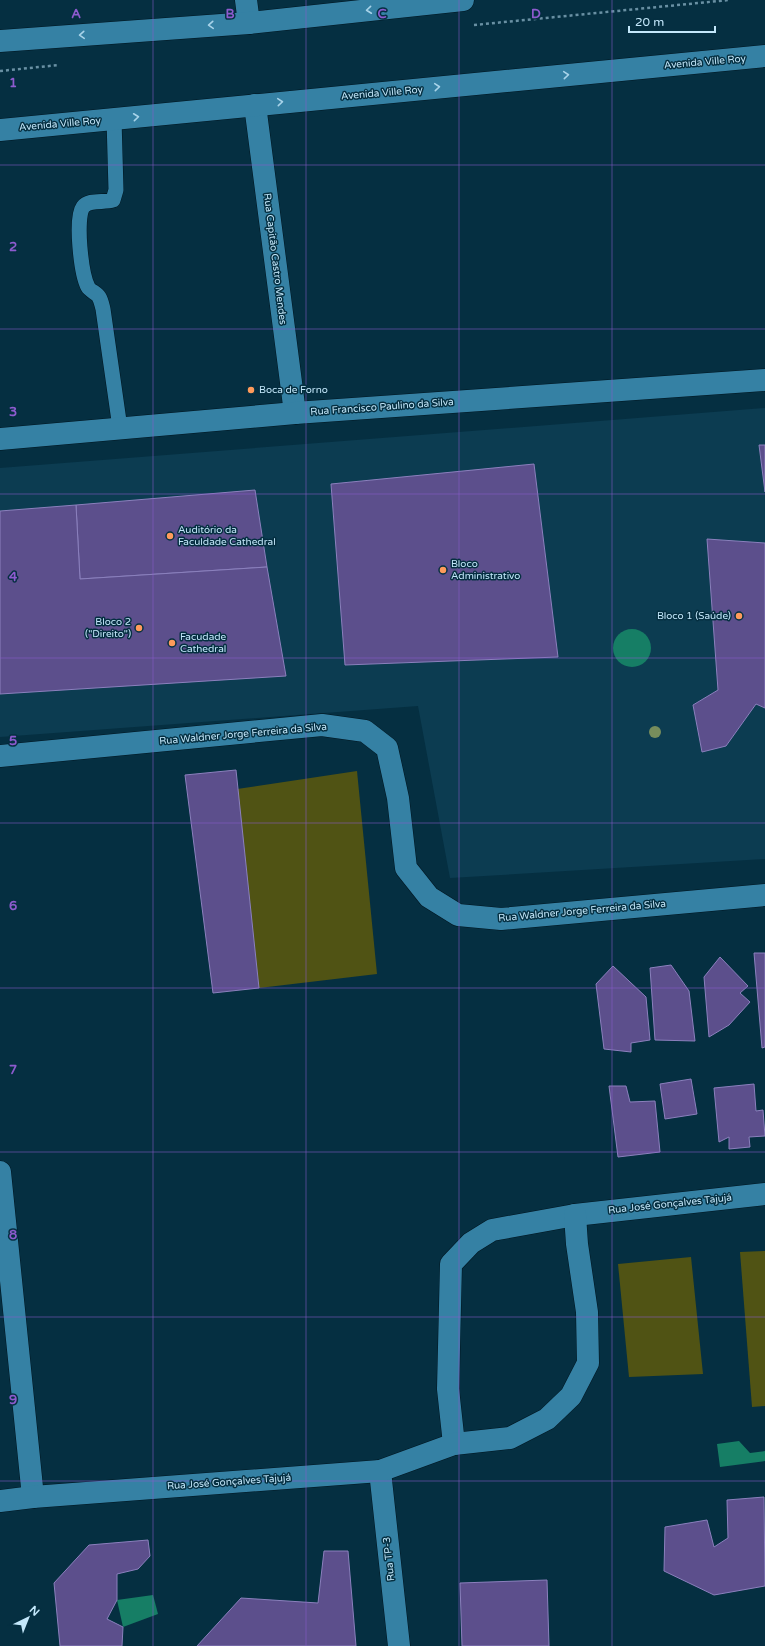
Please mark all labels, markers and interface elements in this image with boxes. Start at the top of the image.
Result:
one-way arrow [366,5,372,14]
text: A [71,6,81,22]
text: B [225,6,235,22]
text: C [377,6,387,22]
text: D [531,6,541,22]
scale bar [629,8,715,34]
text: 20 m [635,15,664,29]
one-way arrow [208,21,214,30]
one-way arrow [79,30,85,39]
street label: Avenida Ville Roy [664,52,747,72]
one-way arrow [563,71,569,80]
text: 1 [9,75,17,91]
street label: Avenida Ville Roy [341,83,424,103]
one-way arrow [434,83,440,92]
one-way arrow [277,98,283,107]
one-way arrow [133,113,139,122]
street label: Avenida Ville Roy [19,114,102,134]
street label: Rua Capitão Castro Mendes [261,193,289,326]
text: 2 [9,239,17,255]
place label: Boca de Forno [259,384,328,396]
marker: Boca de Forno [246,385,256,395]
street label: Rua Francisco Paulino da Silva [310,396,454,418]
text: 3 [9,404,17,420]
place label: Auditório da Faculdade Cathedral [178,524,276,548]
marker: Auditório da Faculdade Cathedral [165,531,175,541]
place label: Bloco Administrativo [451,558,520,582]
marker: Bloco Administrativo [438,565,448,575]
text: 4 [9,569,18,585]
place label: Bloco 1 (Saúde) [657,610,731,622]
marker: Bloco 1 (Saúde) [734,611,744,621]
place label: Bloco 2 ("Direito") [85,616,131,640]
marker: Bloco 2 ("Direito") [134,623,144,633]
place label: Facudade Cathedral [180,631,227,655]
marker: Facudade Cathedral [167,638,177,648]
street label: Rua Waldner Jorge Ferreira da Silva [159,721,327,747]
text: 5 [9,733,17,749]
text: 6 [9,898,17,914]
street label: Rua Waldner Jorge Ferreira da Silva [498,898,666,924]
text: 7 [9,1062,17,1078]
street label: Rua José Gonçalves Tajujá [608,1192,732,1216]
text: 8 [9,1227,17,1243]
text: 9 [9,1392,17,1408]
street label: Rua José Gonçalves Tajujá [167,1472,291,1492]
street label: Rua TP-3 [381,1536,397,1582]
north arrow [8,1598,48,1638]
text: N [27,1603,42,1619]

